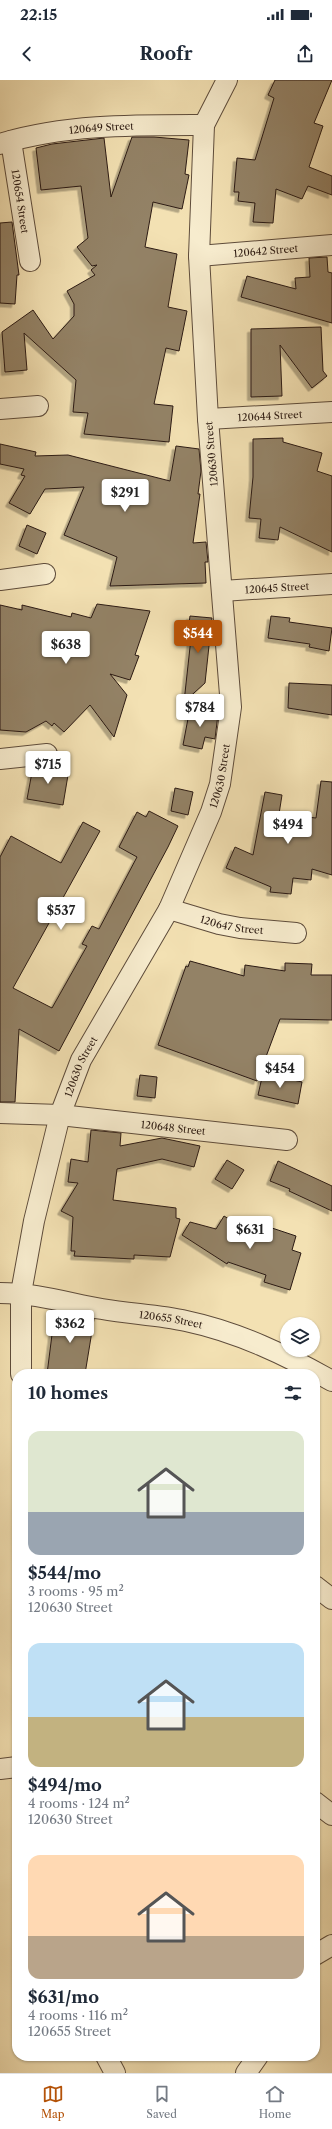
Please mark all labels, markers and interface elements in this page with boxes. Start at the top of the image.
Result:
text: 22:15 [20,5,57,24]
icon: back [16,43,38,65]
text: Roofr [140,43,192,65]
icon: share [294,43,316,65]
street label: 120649 Street [68,120,134,137]
street label: 120654 Street [9,168,32,235]
street label: 120642 Street [233,242,299,260]
street label: 120644 Street [237,408,303,424]
street label: 120630 Street [202,421,221,487]
pin: $291 [101,479,149,513]
text: $291 [111,484,139,500]
street label: 120645 Street [244,579,310,597]
pin: $544 [174,620,222,654]
text: $544 [183,625,213,641]
pin: $638 [42,631,90,665]
text: $638 [51,636,81,652]
pin: $784 [176,694,224,728]
text: $784 [185,699,215,715]
street label: 120630 Street [207,743,233,810]
pin: $715 [24,751,72,785]
text: $715 [34,756,62,772]
pin: $494 [264,811,312,845]
text: $494 [273,816,303,832]
pin: $537 [37,897,85,931]
text: $537 [47,902,75,918]
street label: 120647 Street [199,913,264,937]
street label: 120630 Street [62,1034,101,1099]
pin: $454 [256,1055,304,1089]
text: $454 [265,1060,295,1076]
street label: 120648 Street [140,1118,207,1138]
pin: $631 [226,1216,274,1250]
text: $631 [236,1221,264,1237]
street label: 120655 Street [138,1308,204,1332]
pin: $362 [46,1310,94,1344]
text: $362 [55,1315,85,1331]
map controls [280,1317,320,1357]
button: layers [280,1317,320,1357]
icon: filters [282,1382,304,1404]
text: 10 homes [28,1383,108,1403]
icon: home [130,1457,202,1529]
text: $544/mo [28,1563,101,1583]
text: 3 rooms · 95 m² [28,1583,124,1599]
text: 120630 Street [28,1599,113,1615]
icon: home [130,1669,202,1741]
text: $494/mo [28,1775,102,1795]
text: 4 rooms · 124 m² [28,1795,130,1811]
text: 120630 Street [28,1811,113,1827]
icon: home [130,1881,202,1953]
text: $631/mo [28,1987,99,2007]
text: 4 rooms · 116 m² [28,2007,128,2023]
text: 120655 Street [28,2023,111,2039]
tab: Map [41,2083,65,2121]
tab: Saved [146,2083,177,2121]
tab: Home [259,2083,291,2121]

